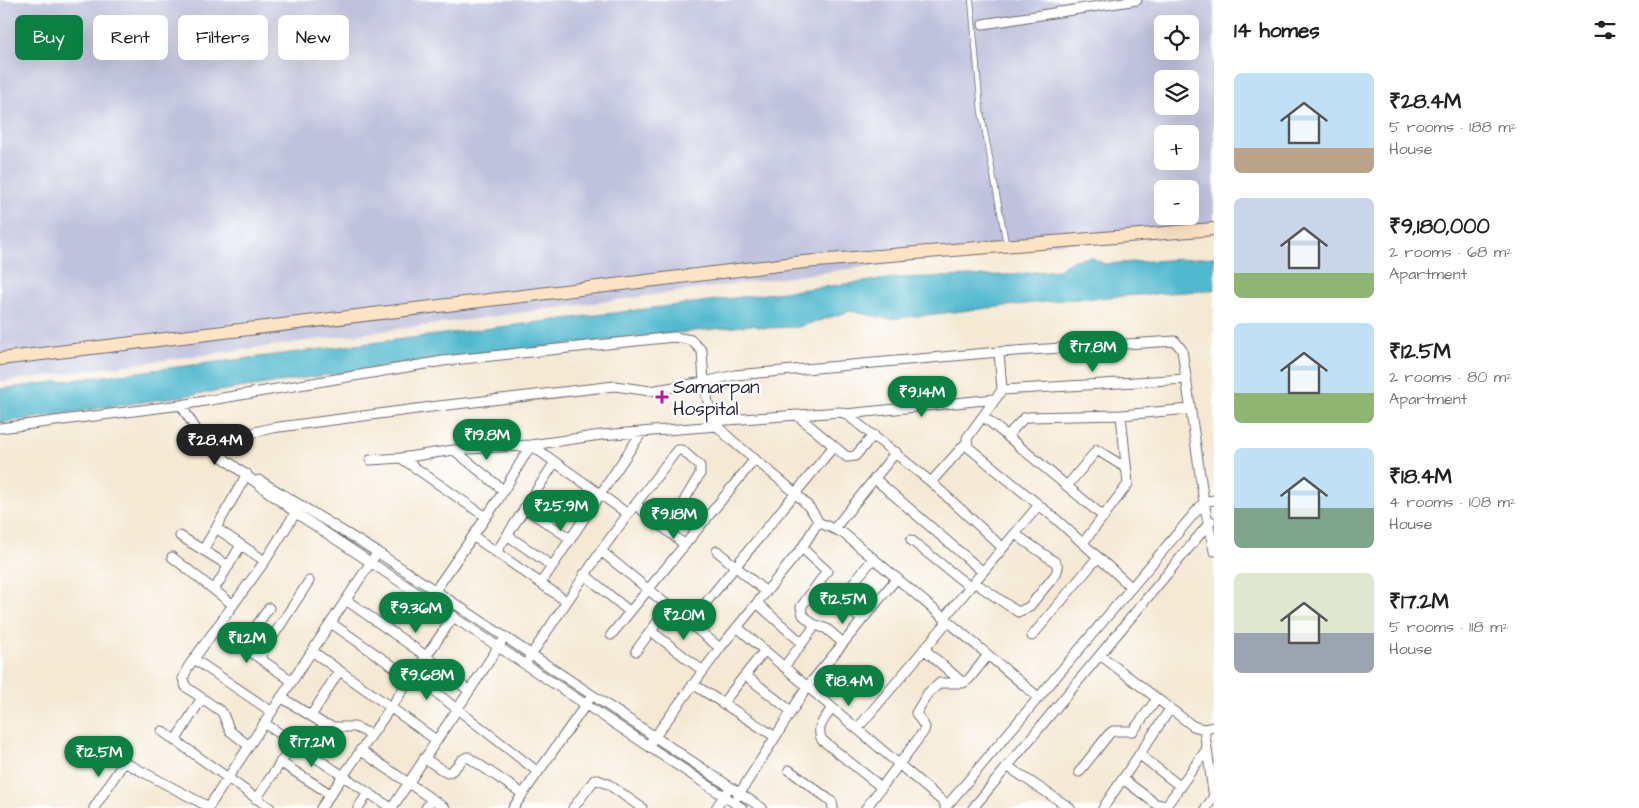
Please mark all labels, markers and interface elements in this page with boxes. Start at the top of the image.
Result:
chip: Buy [15,15,83,60]
chip: Rent [93,15,168,60]
chip: Filters [178,15,268,60]
chip: New [278,15,349,60]
map controls [1154,15,1199,225]
button: locate [1154,15,1199,60]
text: 14 homes [1234,16,1320,45]
icon: filters [1591,16,1619,44]
button: layers [1154,70,1199,115]
text: ₹28.4M [1389,87,1461,116]
icon: home [1274,93,1334,153]
text: 5 rooms · 188 m² [1389,116,1517,138]
button: + [1154,125,1199,170]
text: House [1389,138,1433,160]
button: − [1154,180,1199,225]
text: ₹9,180,000 [1389,212,1490,241]
icon: home [1274,218,1334,278]
text: 2 rooms · 68 m² [1389,241,1512,263]
text: Apartment [1389,263,1467,285]
pin: ₹17.8M [1052,330,1134,373]
text: ₹17.8M [1070,336,1116,358]
text: ₹12.5M [1389,337,1451,366]
icon: home [1274,343,1334,403]
text: 2 rooms · 80 m² [1389,366,1512,388]
place label: Samarpan Hospital [673,374,760,423]
pin: ₹9.14M [881,376,963,418]
text: ₹9.14M [899,381,945,403]
text: Apartment [1389,388,1467,410]
marker: Samarpan Hospital [655,390,669,404]
pin: ₹19.8M [446,418,528,461]
pin: ₹28.4M [174,424,256,466]
text: ₹19.8M [464,424,510,446]
text: ₹28.4M [187,429,243,451]
text: ₹18.4M [1389,462,1452,491]
icon: home [1274,468,1334,528]
pin: ₹25.9M [520,490,602,532]
text: 4 rooms · 108 m² [1389,491,1516,513]
text: ₹25.9M [534,495,588,517]
pin: ₹9.18M [633,498,715,540]
text: ₹9.18M [651,503,697,525]
text: House [1389,513,1433,535]
pin: ₹12.5M [802,582,884,625]
text: ₹17.2M [1389,587,1449,616]
text: ₹12.5M [819,588,867,610]
pin: ₹9.36M [375,592,457,634]
icon: home [1274,593,1334,653]
text: ₹9.36M [390,597,442,619]
pin: ₹20M [654,598,714,641]
text: ₹20M [663,604,705,626]
text: 5 rooms · 118 m² [1389,616,1508,638]
pin: ₹11.2M [206,622,288,664]
text: ₹11.2M [228,627,266,649]
text: House [1389,638,1433,660]
pin: ₹9.68M [386,658,468,701]
text: ₹9.68M [400,664,454,686]
pin: ₹18.4M [808,664,890,707]
text: ₹18.4M [825,670,873,692]
pin: ₹17.2M [271,726,353,768]
text: ₹17.2M [289,731,335,753]
pin: ₹12.5M [58,736,140,778]
text: ₹12.5M [75,741,123,763]

